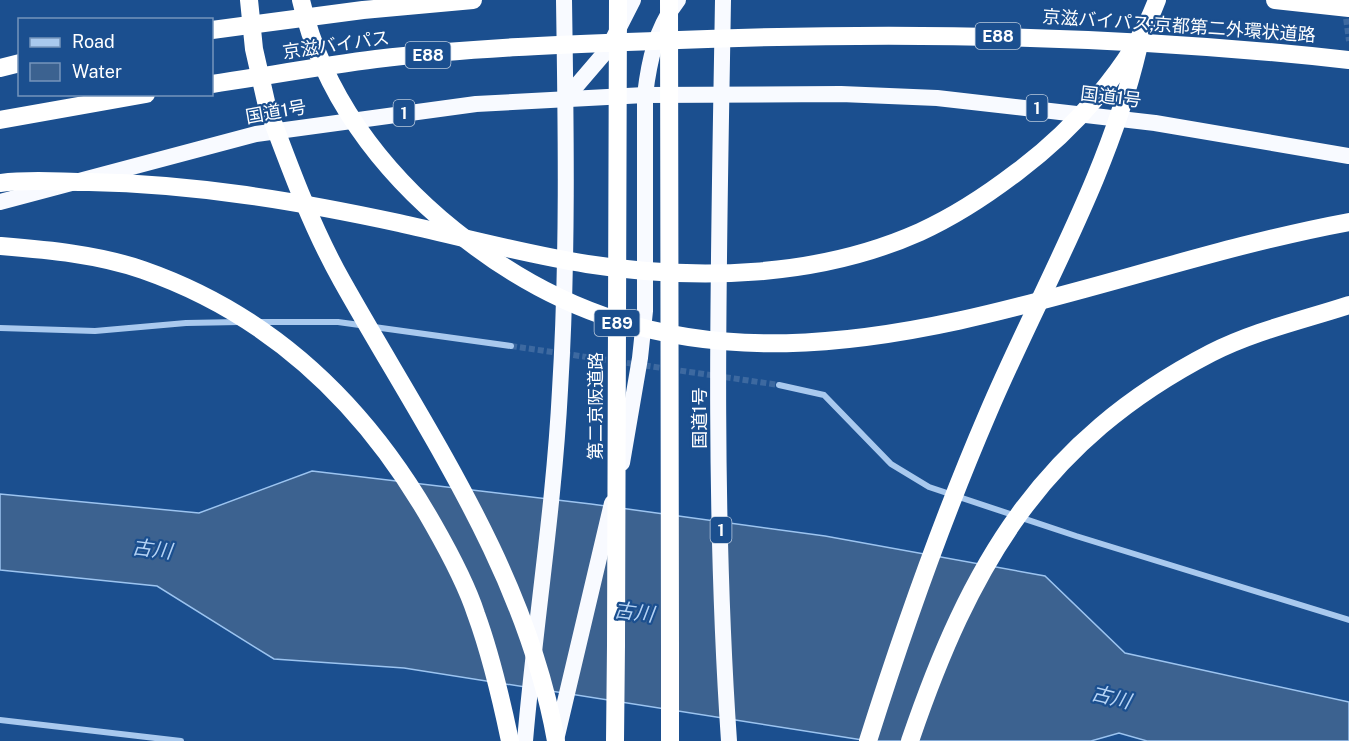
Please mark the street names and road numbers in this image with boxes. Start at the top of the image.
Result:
street label: 京滋バイパス;京都第二外環状道路 [1042,5,1316,46]
road number: E88 [976,23,1020,49]
street label: 京滋バイパス [281,27,391,62]
road number: E88 [406,42,450,68]
street label: 国道1号 [1079,82,1143,111]
road number: 1 [1026,95,1048,121]
street label: 国道1号 [244,96,308,127]
road number: 1 [394,100,414,126]
road number: E89 [594,310,640,336]
street label: 第二京阪道路 [585,352,606,460]
street label: 国道1号 [689,387,710,449]
road number: 1 [710,517,732,543]

